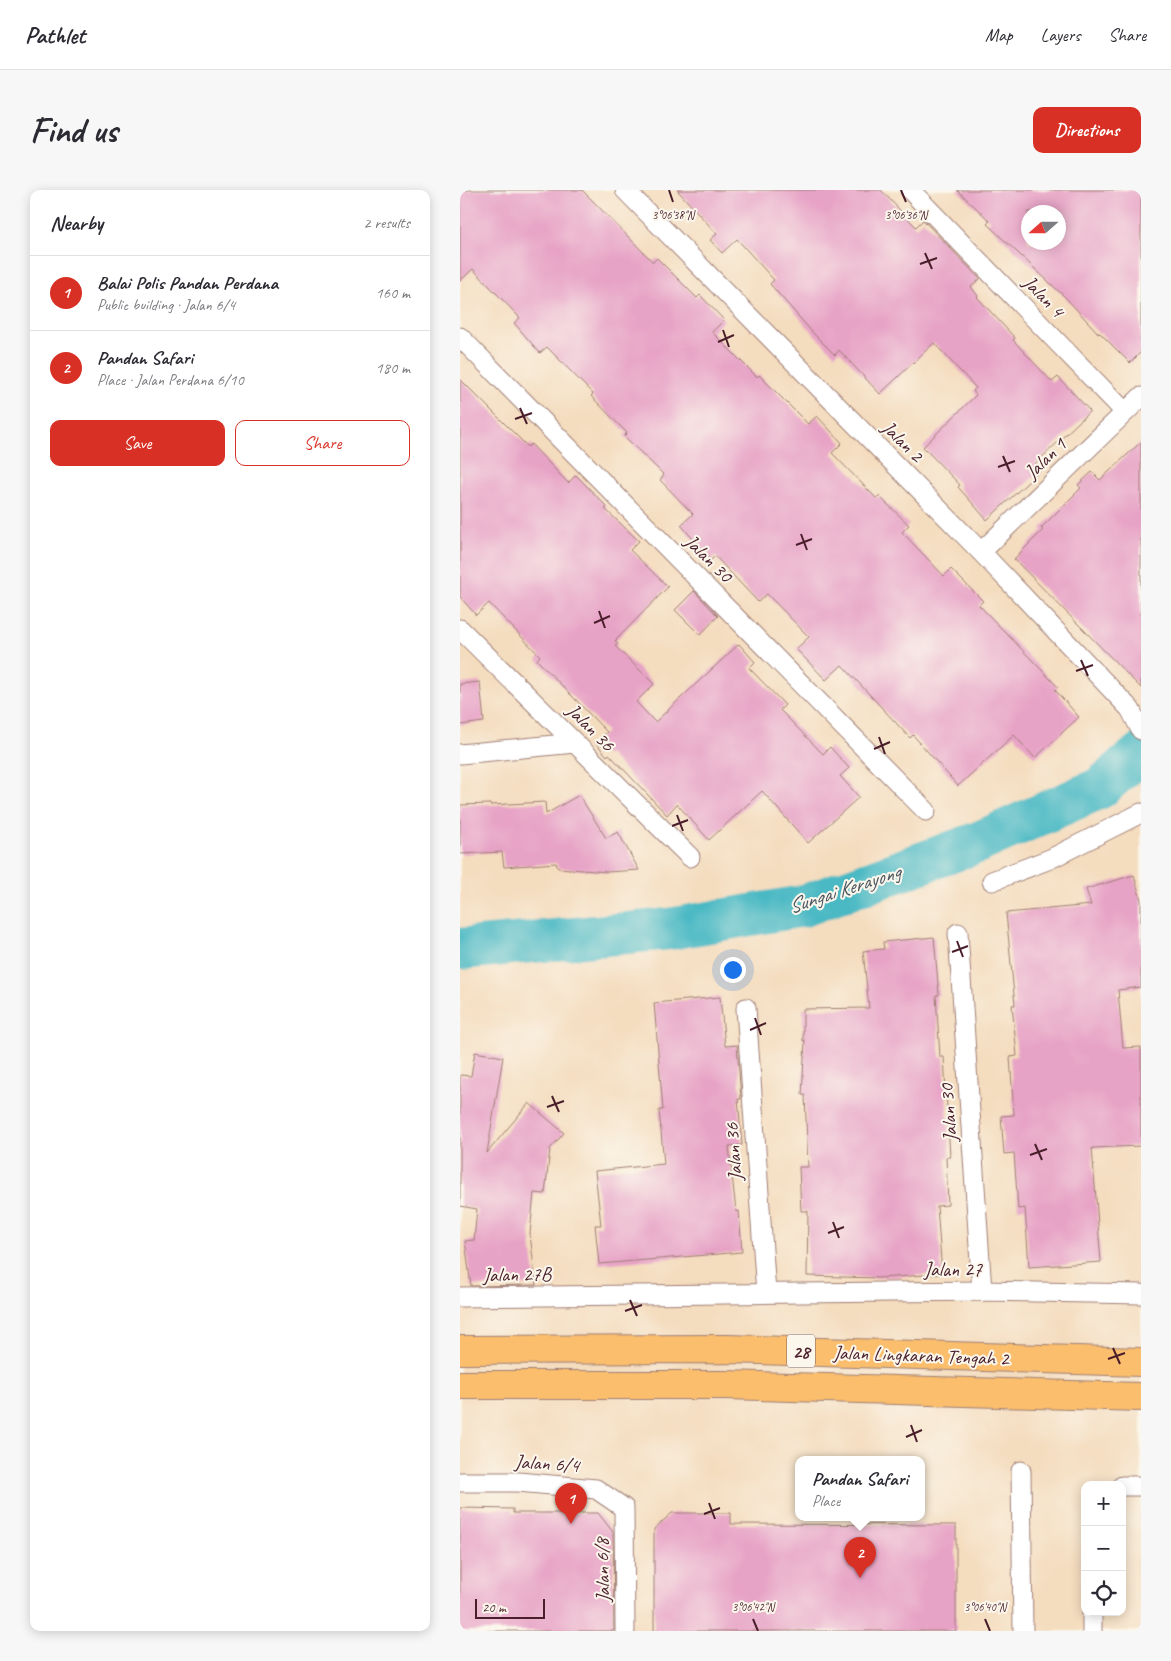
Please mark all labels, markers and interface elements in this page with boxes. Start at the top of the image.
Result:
text: Pathlet [25,20,85,50]
text: Map [985,24,1013,46]
text: Layers [1041,24,1080,46]
text: Share [1108,24,1146,46]
button: Directions [1033,107,1141,153]
text: Find us [30,108,117,153]
north arrow [1021,205,1066,250]
text: 3°06'38"N [652,207,696,223]
text: 3°06'36"N [885,207,929,223]
text: Nearby [50,210,103,236]
text: 2 results [363,213,410,233]
street label: Jalan 4 [1017,269,1071,324]
text: Balai Polis Pandan Perdana [97,271,278,295]
text: 1 [62,283,70,303]
text: 160 m [376,283,410,303]
text: Public building · Jalan 6/4 [97,295,235,315]
text: Pandan Safari [97,346,193,370]
text: 2 [62,358,70,378]
text: 180 m [376,358,410,378]
text: Place · Jalan Perdana 6/10 [97,370,244,390]
street label: Jalan 2 [876,415,930,469]
button: Save [50,420,225,466]
button: Share [235,420,410,466]
street label: Jalan 1 [1018,432,1072,485]
street label: Jalan 30 [679,528,739,589]
street label: Jalan 36 [561,697,621,757]
water label: Sungai Kerayong [785,858,905,919]
your location [720,957,746,983]
street label: Jalan 30 [934,1081,963,1144]
street label: Jalan 36 [719,1121,748,1183]
street label: Jalan 27 [923,1257,983,1282]
street label: Jalan 27B [482,1261,553,1288]
road number: 28 [787,1334,815,1368]
street label: Jalan Lingkaran Tengah 2 [832,1340,1011,1371]
street label: Jalan 6/4 [513,1449,582,1478]
popup [795,1456,925,1521]
text: Pandan Safari [812,1467,908,1491]
map controls [1081,1481,1126,1616]
button: + [1081,1481,1126,1526]
pin: 1 [555,1483,587,1524]
text: Place [812,1491,840,1511]
button: − [1081,1526,1126,1571]
street label: Jalan 6/8 [589,1536,616,1603]
pin: 2 [844,1537,876,1578]
button: locate [1081,1571,1126,1616]
scale bar [475,1596,545,1619]
text: 20 m [482,1599,506,1616]
text: 3°06'42"N [732,1599,776,1615]
text: 3°06'40"N [964,1599,1008,1615]

